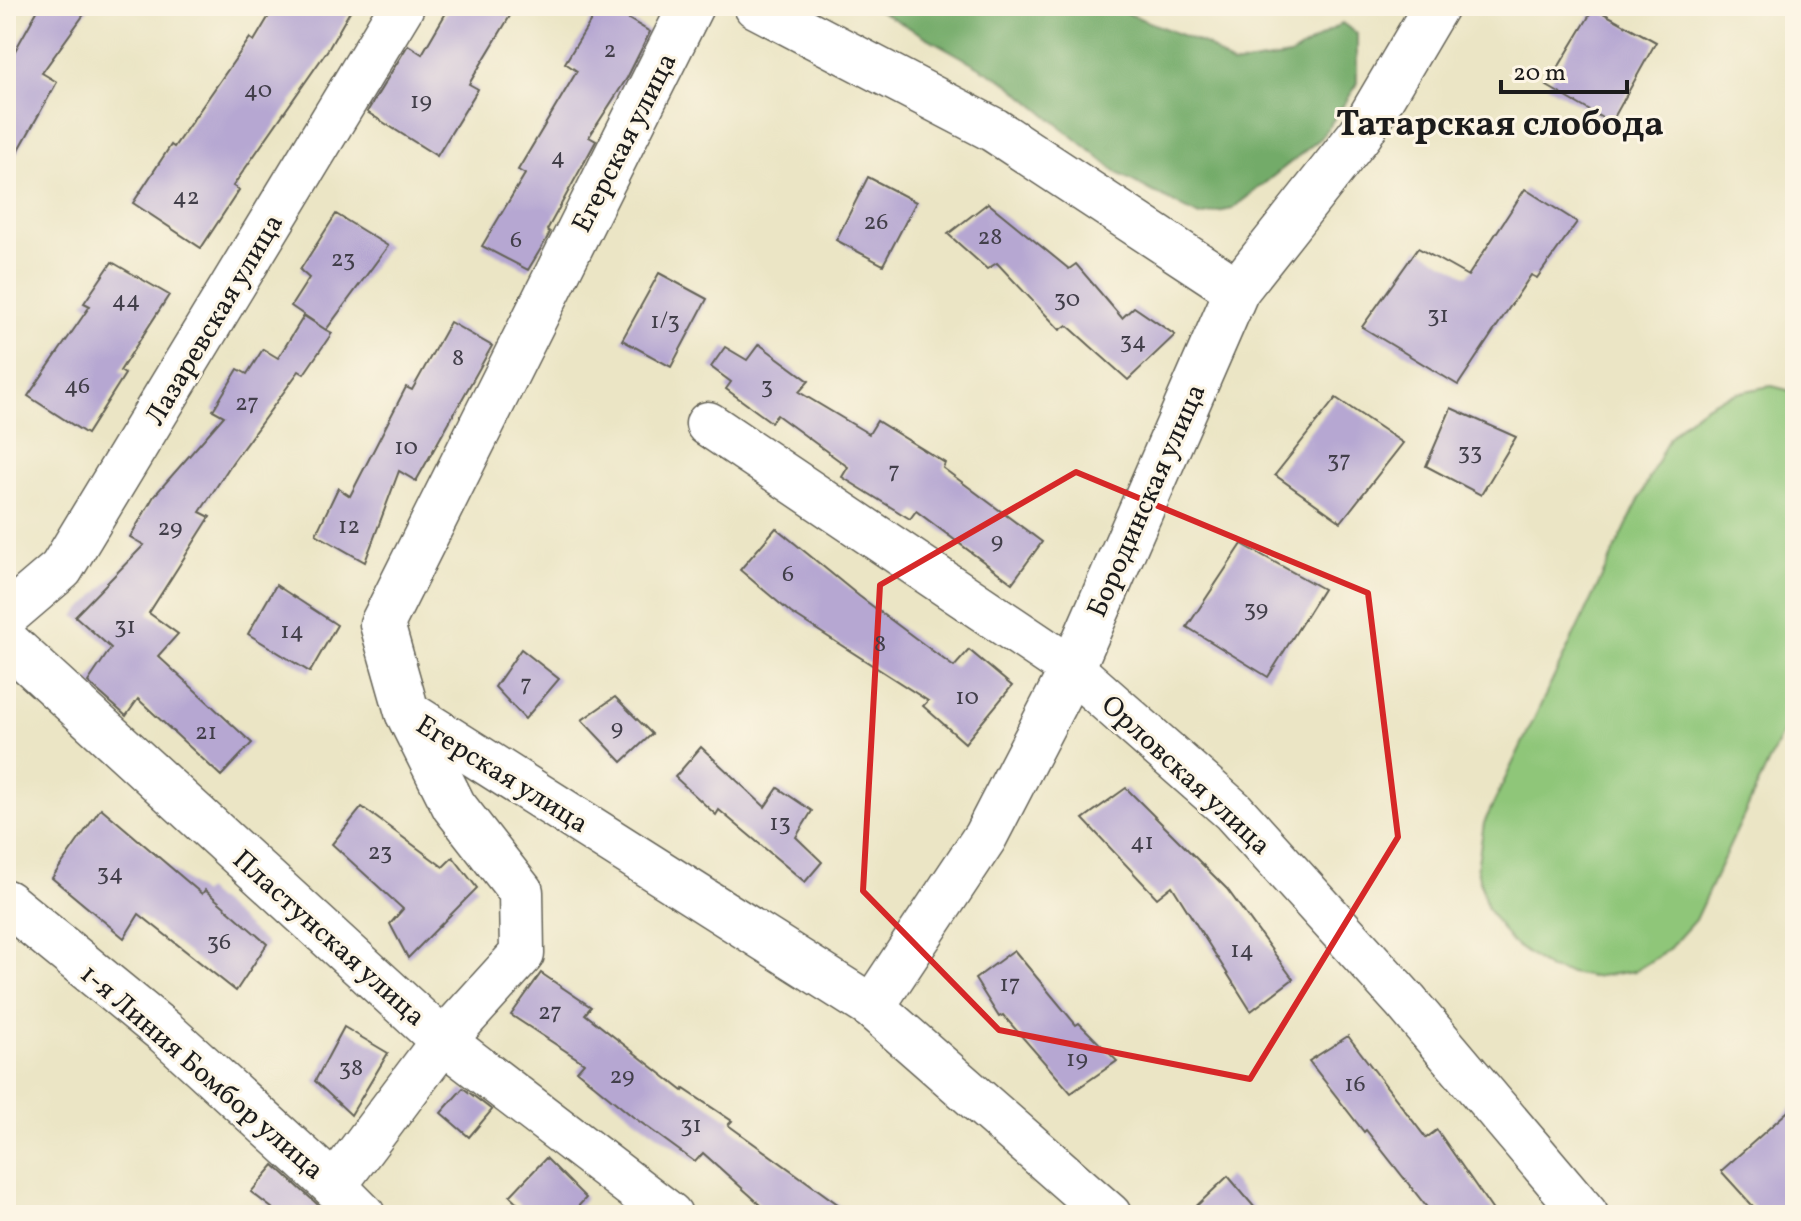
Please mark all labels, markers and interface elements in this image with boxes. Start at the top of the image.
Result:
house number: 2 [604,34,616,68]
scale bar [1501,44,1627,94]
street label: Егерская улица [563,47,687,240]
text: 20 m [1513,57,1566,91]
house number: 40 [244,74,272,108]
house number: 19 [410,85,432,119]
district label: Татарская слобода [1336,101,1664,151]
house number: 4 [551,141,565,175]
house number: 42 [172,181,200,215]
house number: 26 [863,206,889,240]
street label: Лазаревская улица [137,207,294,433]
house number: 28 [977,221,1003,255]
house number: 6 [510,224,522,258]
house number: 23 [331,243,355,277]
house number: 30 [1054,283,1080,317]
house number: 44 [112,284,140,318]
house number: 31 [1427,299,1449,333]
house number: 1/3 [650,305,680,339]
house number: 34 [1120,325,1146,359]
house number: 8 [452,342,464,376]
house number: 46 [64,370,90,404]
house number: 3 [761,370,773,404]
street label: Бородинская улица [1078,378,1216,624]
house number: 27 [235,387,259,421]
house number: 10 [394,431,418,465]
house number: 33 [1458,436,1482,470]
house number: 37 [1327,444,1351,478]
house number: 7 [888,455,900,489]
house number: 12 [338,510,360,544]
house number: 29 [157,512,183,546]
house number: 9 [991,525,1003,559]
house number: 6 [782,558,794,592]
house number: 39 [1244,593,1268,627]
house number: 31 [114,610,136,644]
house number: 14 [280,615,304,649]
house number: 8 [874,628,886,662]
house number: 7 [520,668,532,702]
house number: 10 [955,681,979,715]
street label: Орловская улица [1092,687,1279,865]
street label: Егерская улица [408,706,595,844]
house number: 9 [611,712,623,746]
house number: 21 [195,716,217,750]
house number: 13 [769,807,791,841]
house number: 41 [1130,826,1154,860]
house number: 23 [368,836,392,870]
street label: Пластунская улица [223,842,433,1036]
house number: 34 [97,857,123,891]
house number: 36 [207,926,231,960]
house number: 14 [1230,934,1254,968]
street label: 1-я Линия Бомбор улица [71,956,332,1190]
house number: 17 [1000,968,1020,1002]
house number: 27 [538,996,562,1030]
house number: 19 [1066,1043,1088,1077]
house number: 38 [339,1052,363,1086]
house number: 29 [609,1060,635,1094]
house number: 16 [1344,1068,1366,1102]
house number: 31 [680,1109,702,1143]

